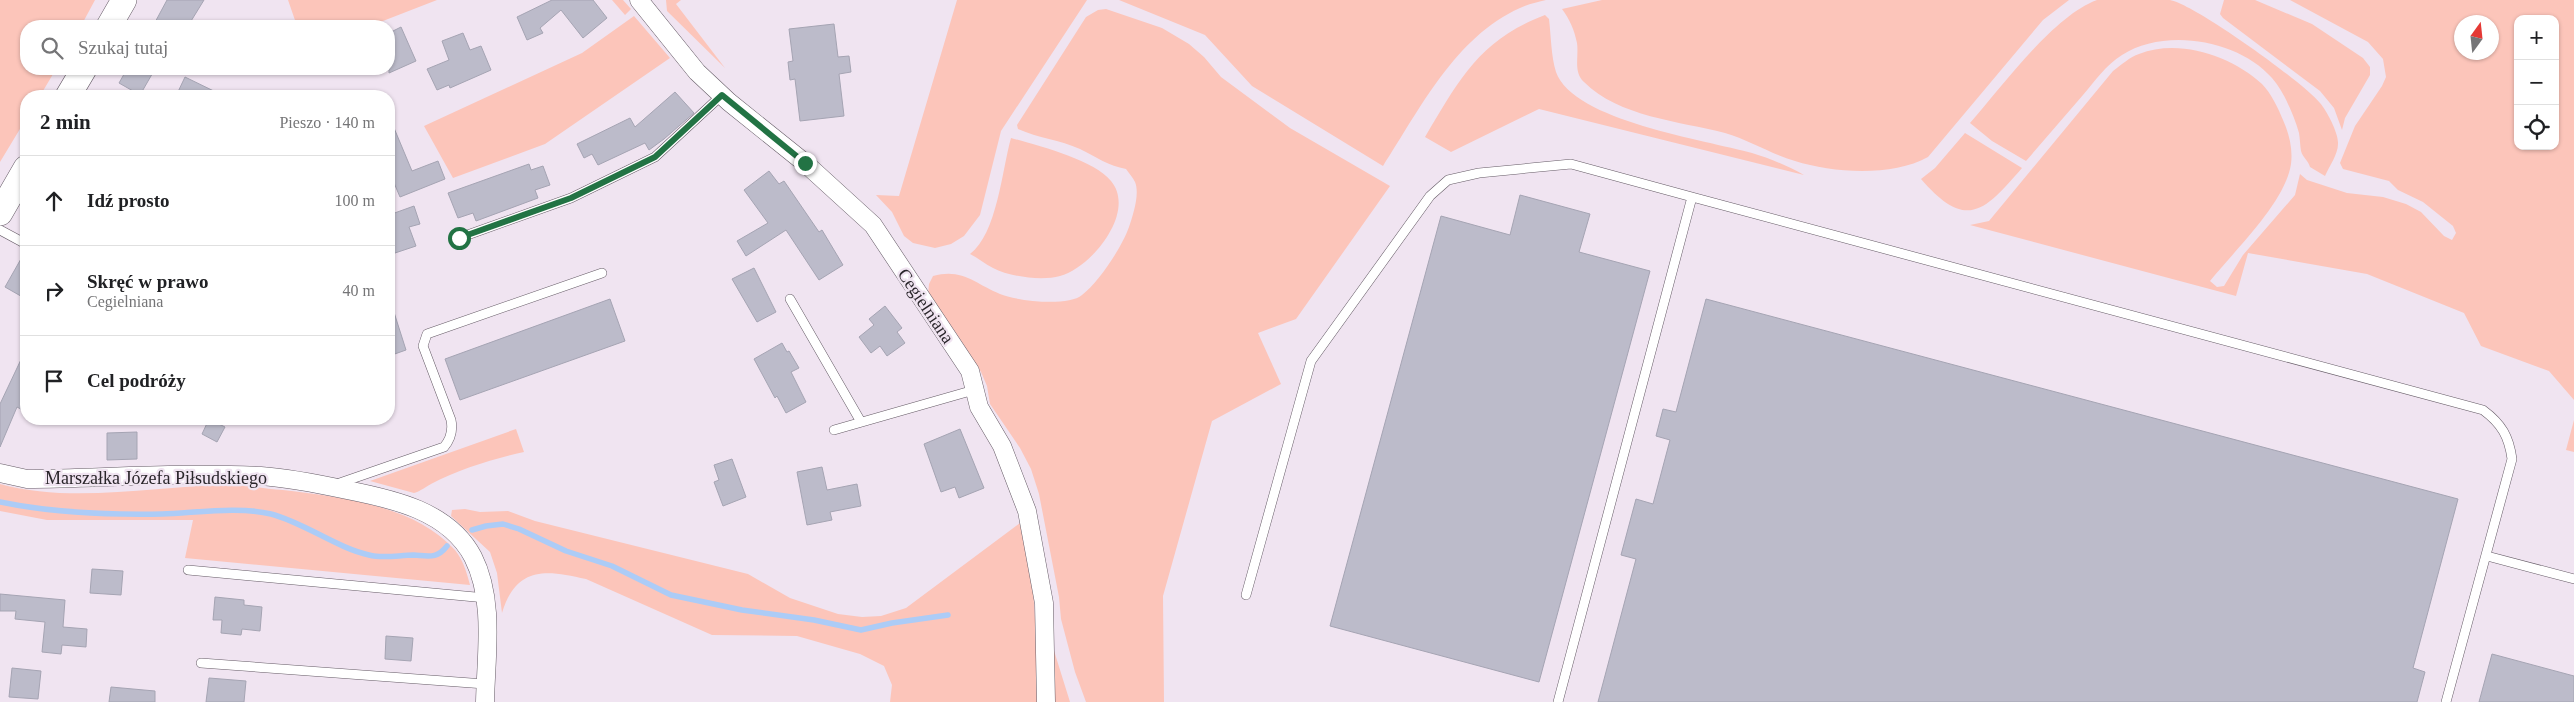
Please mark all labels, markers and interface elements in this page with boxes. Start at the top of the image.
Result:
north arrow [2454,15,2499,60]
map controls [2514,15,2559,150]
button: + [2514,15,2559,60]
search box [20,20,395,75]
icon: search [38,34,66,62]
text: Szukaj tutaj [78,37,168,58]
button: − [2514,60,2559,105]
button: locate [2514,105,2559,150]
text: 2 min [40,110,91,134]
text: Pieszo · 140 m [279,114,375,131]
route end [794,152,817,175]
icon: ahead [40,187,68,215]
text: Idź prosto [87,190,170,211]
text: 100 m [335,192,375,209]
route start [448,227,471,250]
street label: Cegielniana [894,265,958,347]
text: Skręć w prawo [87,271,208,292]
icon: right [40,277,68,305]
text: 40 m [343,282,375,299]
text: Cegielniana [87,293,163,310]
icon: arrive [40,367,68,395]
text: Cel podróży [87,370,186,391]
street label: Marszałka Józefa Piłsudskiego [45,468,267,488]

